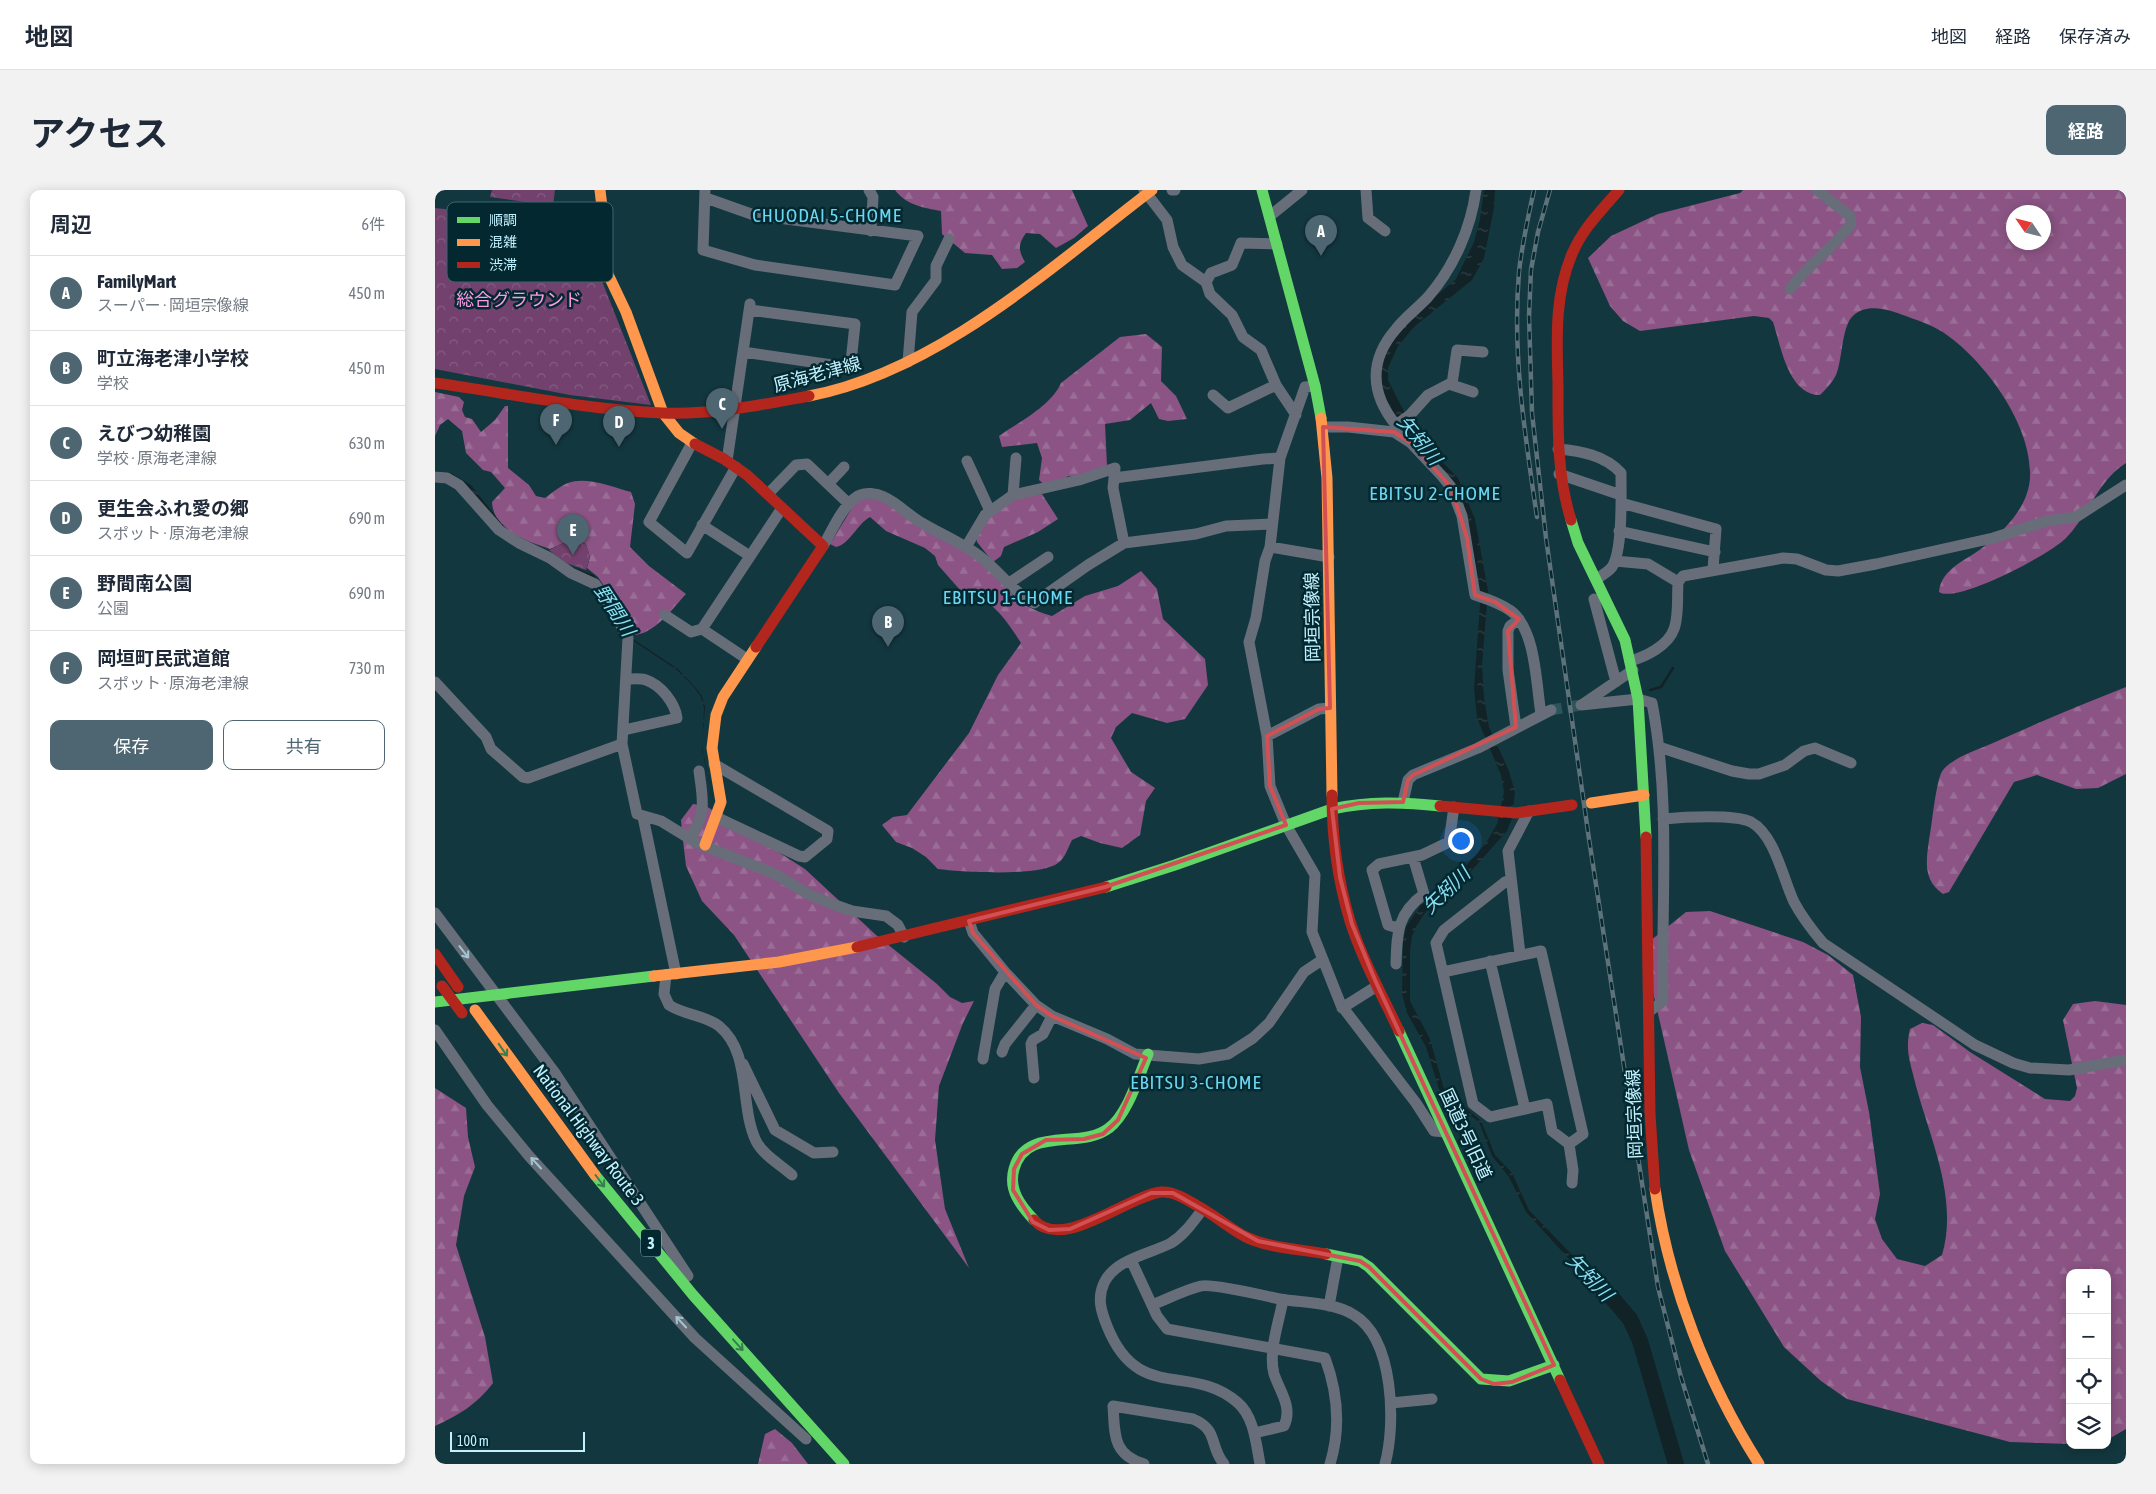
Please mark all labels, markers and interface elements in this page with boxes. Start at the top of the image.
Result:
text: 地図 [25,23,73,50]
text: 地図 [1931,26,1967,47]
text: 経路 [1995,26,2031,47]
text: 保存済み [2059,26,2131,47]
button: 経路 [2046,105,2126,155]
text: アクセス [30,113,168,153]
legend [447,202,613,282]
district label: CHUODAI 5-CHOME [752,204,902,226]
north arrow [2006,205,2051,250]
text: 周辺 [50,212,92,236]
text: 順調 [489,212,517,228]
text: 6件 [361,215,385,233]
pin: A [1305,215,1337,256]
text: 混雑 [489,234,517,250]
text: 渋滞 [489,257,517,273]
text: FamilyMart [97,270,176,292]
text: A [62,284,70,302]
text: 450 m [349,284,385,302]
park label: 総合グラウンド [456,289,582,310]
text: スーパー · 岡垣宗像線 [97,296,249,314]
text: 町立海老津小学校 [97,347,249,369]
street label: 原海老津線 [771,352,863,396]
text: B [62,359,70,377]
text: 450 m [349,359,385,377]
text: 学校 [97,374,129,392]
pin: C [706,388,738,429]
pin: F [540,404,572,445]
pin: D [603,406,635,447]
water label: 矢矧川 [1394,411,1448,471]
text: えびつ幼稚園 [97,422,211,444]
text: C [62,434,70,452]
text: 630 m [349,434,385,452]
text: 学校 · 原海老津線 [97,449,217,467]
district label: EBITSU 2-CHOME [1369,482,1501,504]
text: 更生会ふれ愛の郷 [97,497,249,519]
text: D [62,509,70,527]
text: 690 m [349,509,385,527]
pin: E [557,514,589,555]
text: スポット · 原海老津線 [97,524,249,542]
text: 野間南公園 [97,572,192,594]
street label: 岡垣宗像線 [1301,572,1323,662]
water label: 野間川 [590,580,641,642]
text: E [63,584,69,602]
text: 690 m [349,584,385,602]
district label: EBITSU 1-CHOME [943,586,1073,608]
text: 公園 [97,599,129,617]
pin: B [872,606,904,647]
text: 岡垣町民武道館 [97,647,230,669]
text: F [63,659,69,677]
text: 730 m [349,659,385,677]
text: スポット · 原海老津線 [97,674,249,692]
button: 保存 [50,720,213,770]
button: 共有 [223,720,385,770]
your location [1448,828,1474,854]
water label: 矢矧川 [1418,861,1476,918]
one-way arrow [459,945,470,958]
one-way arrow [498,1043,508,1057]
street label: National Highway Route 3 [529,1060,649,1210]
street label: 岡垣宗像線 [1622,1069,1646,1159]
district label: EBITSU 3-CHOME [1130,1071,1262,1093]
street label: 国道3号旧道 [1436,1085,1496,1183]
one-way arrow [530,1157,542,1170]
one-way arrow [594,1174,605,1187]
road number: 3 [641,1230,661,1256]
water label: 矢矧川 [1562,1249,1619,1307]
map controls [2066,1269,2111,1449]
button: + [2066,1269,2111,1314]
button: − [2066,1314,2111,1359]
one-way arrow [675,1316,687,1329]
one-way arrow [732,1339,744,1352]
button: locate [2066,1359,2111,1404]
button: layers [2066,1404,2111,1449]
scale bar [450,1429,585,1452]
text: 100 m [457,1433,489,1449]

